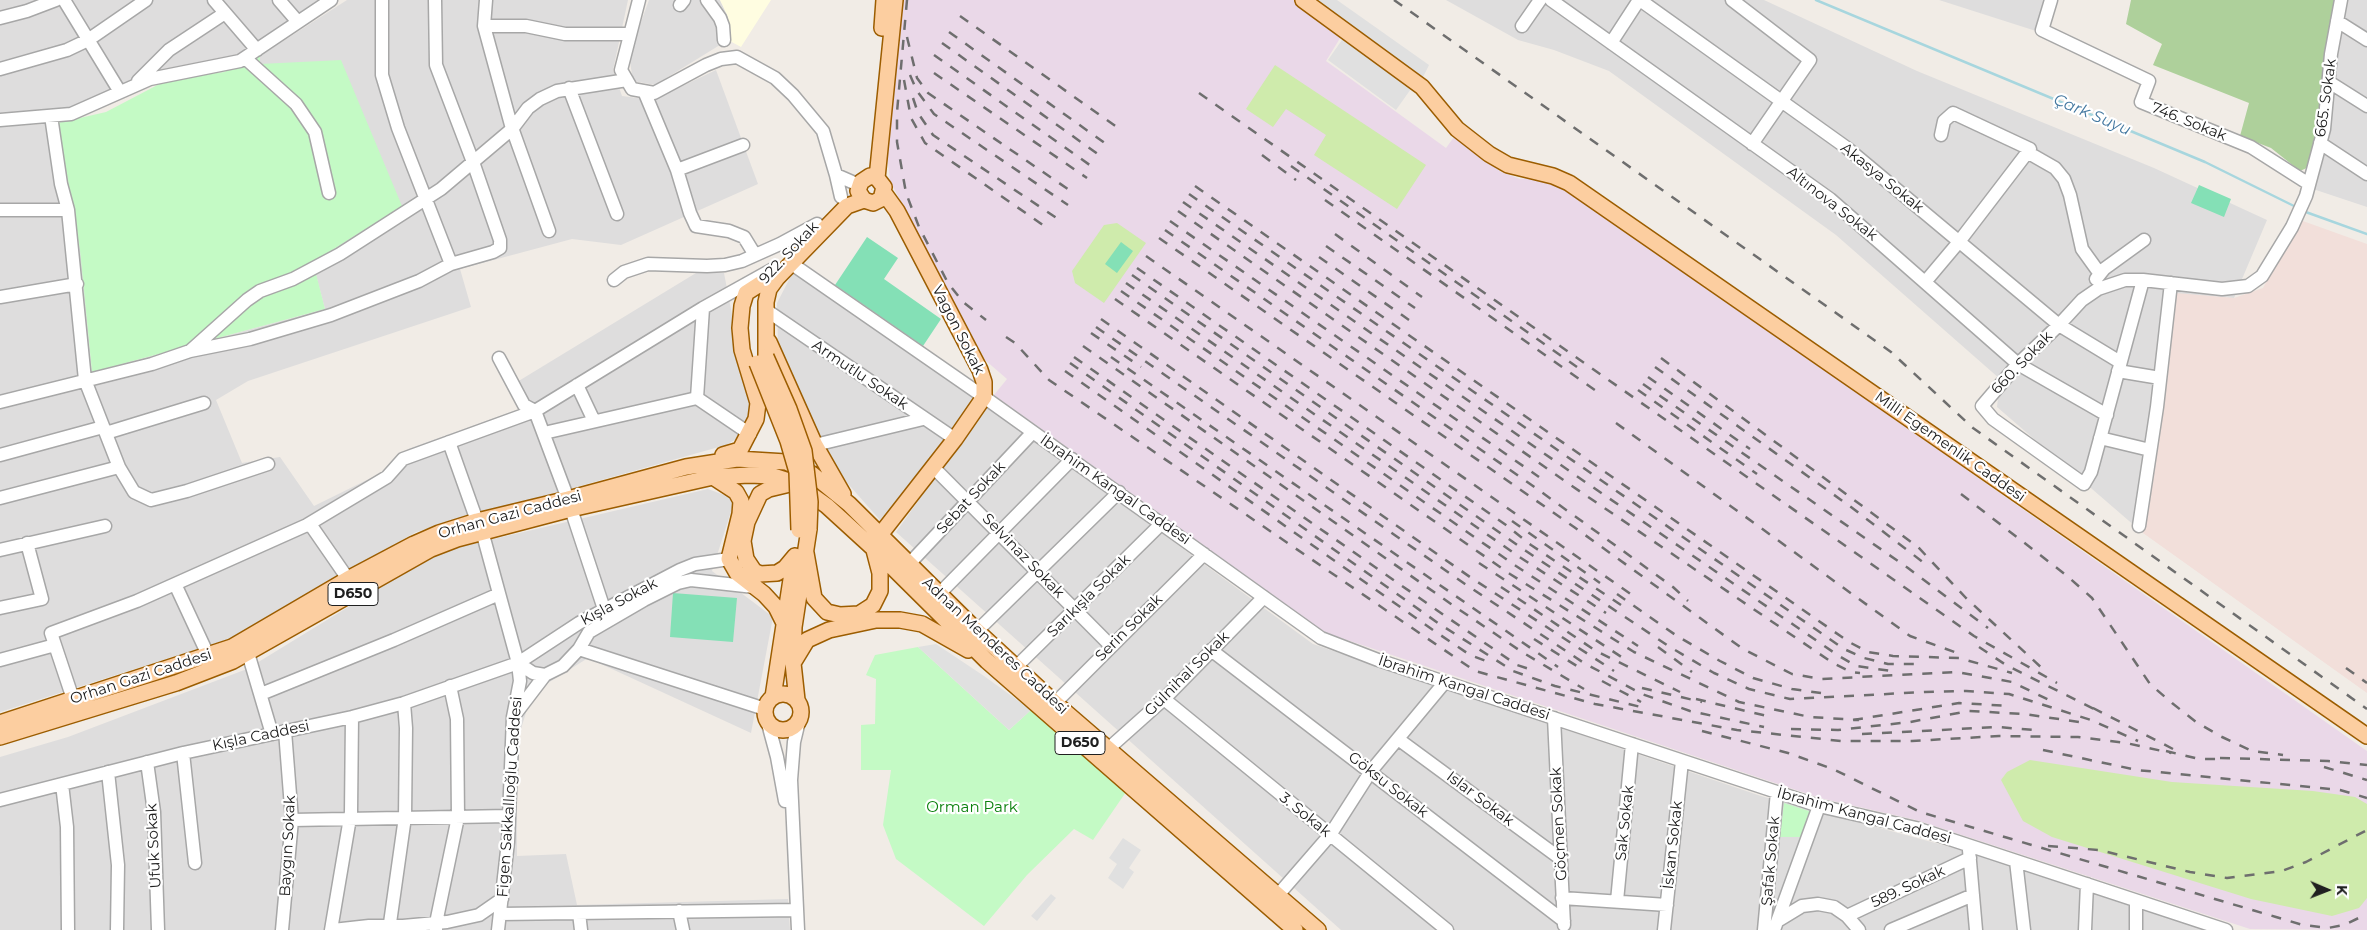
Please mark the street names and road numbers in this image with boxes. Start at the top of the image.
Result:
street label: 665. Sokak [2312,58,2340,138]
street label: 746. Sokak [2149,99,2229,145]
street label: Akasya Sokak [1837,139,1927,217]
street label: Altınova Sokak [1783,163,1881,245]
street label: 922. Sokak [756,218,822,288]
street label: Vagon Sokak [928,282,988,378]
street label: 660. Sokak [1988,328,2056,398]
street label: Armutlu Sokak [809,336,911,414]
street label: Milli Egemenlik Caddesi [1871,388,2029,506]
street label: İbrahim Kangal Caddesi [1036,431,1194,549]
street label: Sebat Sokak [933,458,1009,538]
street label: Orhan Gazi Caddesi [436,487,584,543]
street label: Selvinaz Sokak [978,510,1068,602]
street label: Sarıkışla Sokak [1044,551,1134,641]
street label: Kışla Sokak [578,574,660,630]
street label: Adnan Menderes Caddesi [918,574,1072,718]
road number: D650 [328,582,378,606]
street label: Serin Sokak [1092,591,1166,665]
street label: Gülnihal Sokak [1141,628,1233,720]
street label: Orhan Gazi Caddesi [68,646,214,708]
street label: İbrahim Kangal Caddesi [1376,652,1552,724]
street label: Figen Sakkallıoğlu Caddesi [494,696,526,898]
street label: Kışla Caddesi [211,717,311,755]
road number: D650 [1055,731,1105,754]
street label: Göksu Sokak [1345,748,1431,822]
street label: Göçmen Sokak [1547,767,1571,881]
street label: Islar Sokak [1443,768,1517,830]
street label: Sak Sokak [1612,784,1638,862]
street label: İbrahim Kangal Caddesi [1775,784,1953,848]
street label: 3. Sokak [1276,789,1334,841]
street label: Baygın Sokak [276,795,300,897]
street label: İskan Sokak [1659,800,1687,890]
street label: Ufuk Sokak [143,803,165,889]
street label: Şafak Sokak [1758,815,1784,907]
street label: 589. Sokak [1868,862,1948,912]

